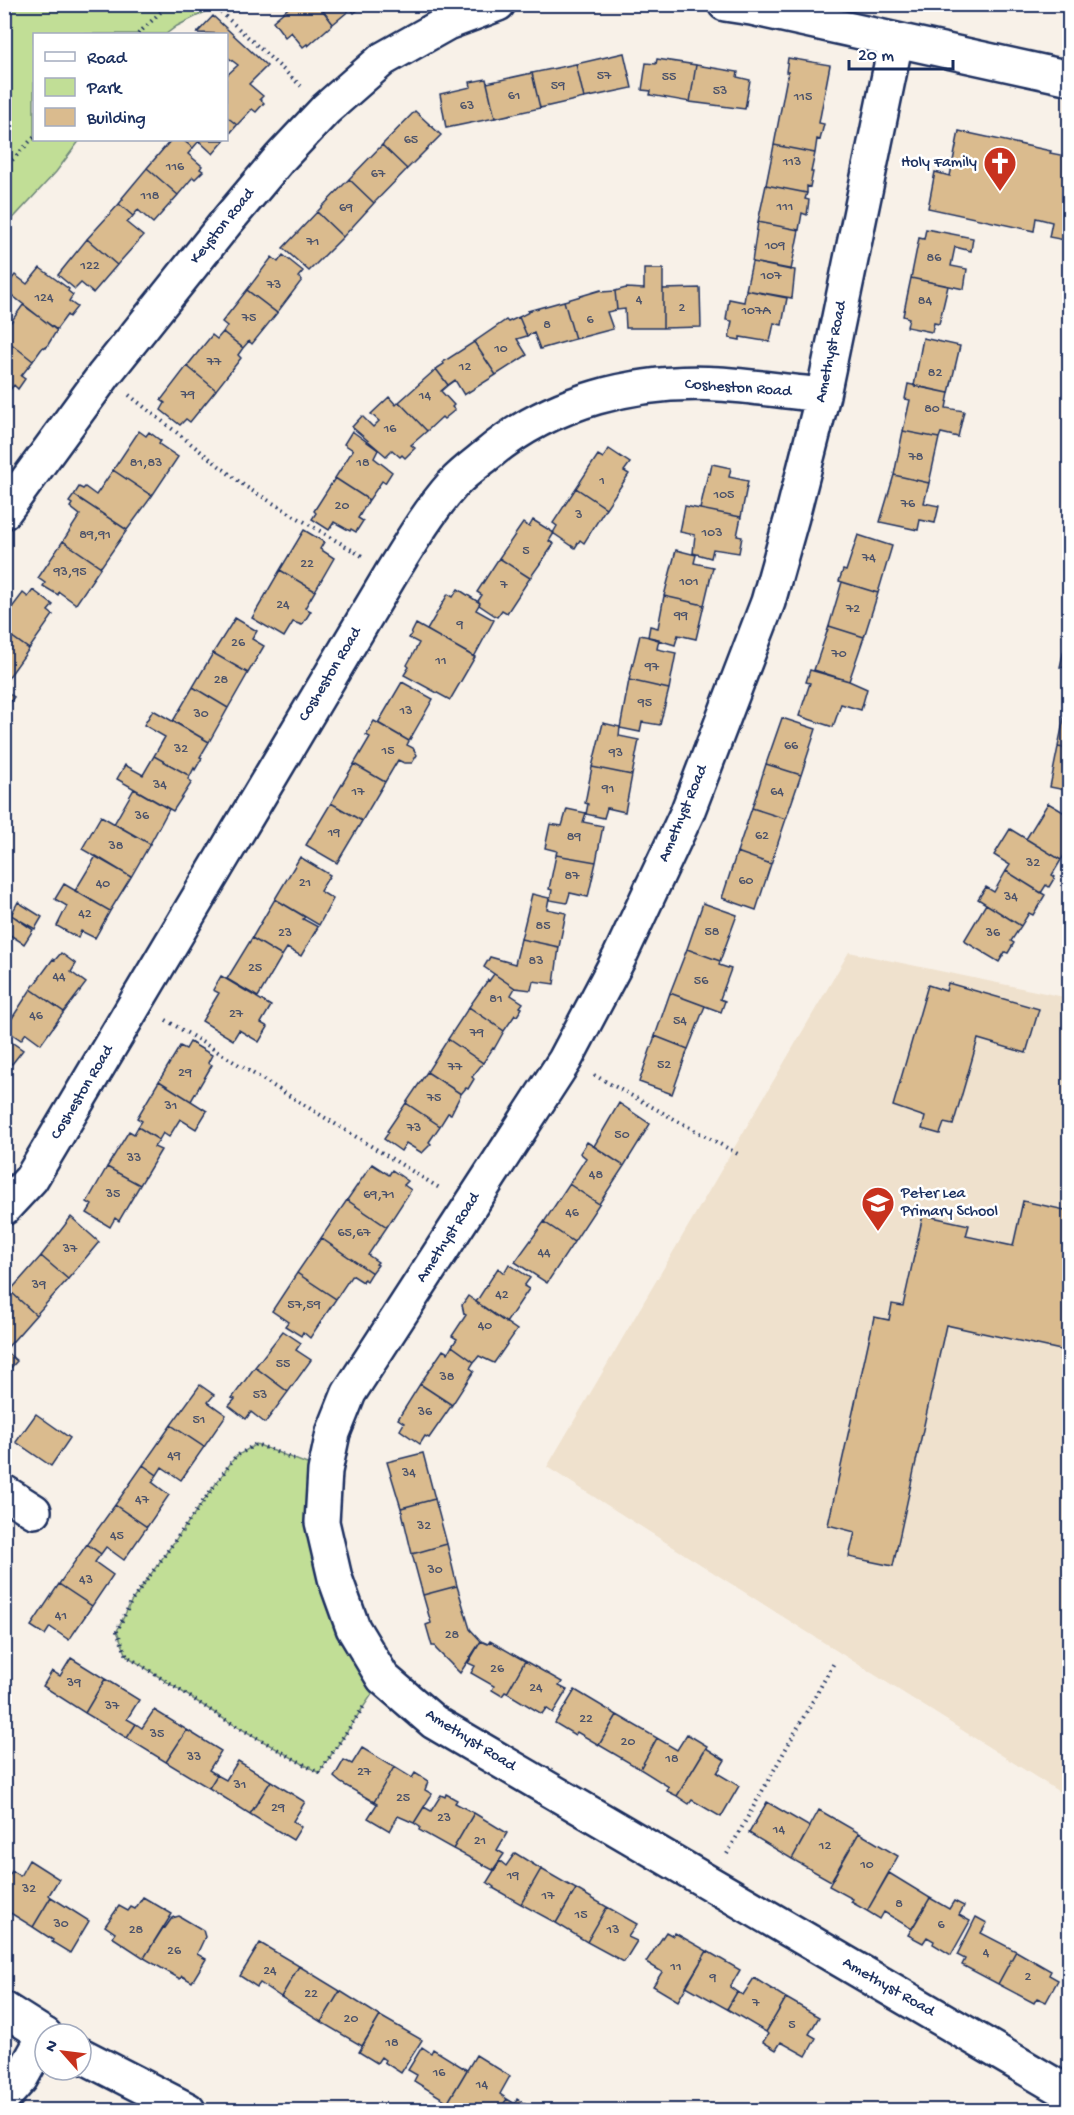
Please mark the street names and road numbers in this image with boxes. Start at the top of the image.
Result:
street label: Keyston Road [187,184,260,269]
street label: Amethyst Road [812,298,852,404]
street label: Cosheston Road [684,376,794,402]
street label: Cosheston Road [295,623,367,726]
street label: Amethyst Road [655,761,714,865]
street label: Cosheston Road [47,1041,119,1144]
street label: Amethyst Road [413,1188,486,1286]
street label: Amethyst Road [421,1706,520,1777]
street label: Amethyst Road [839,1954,939,2023]

